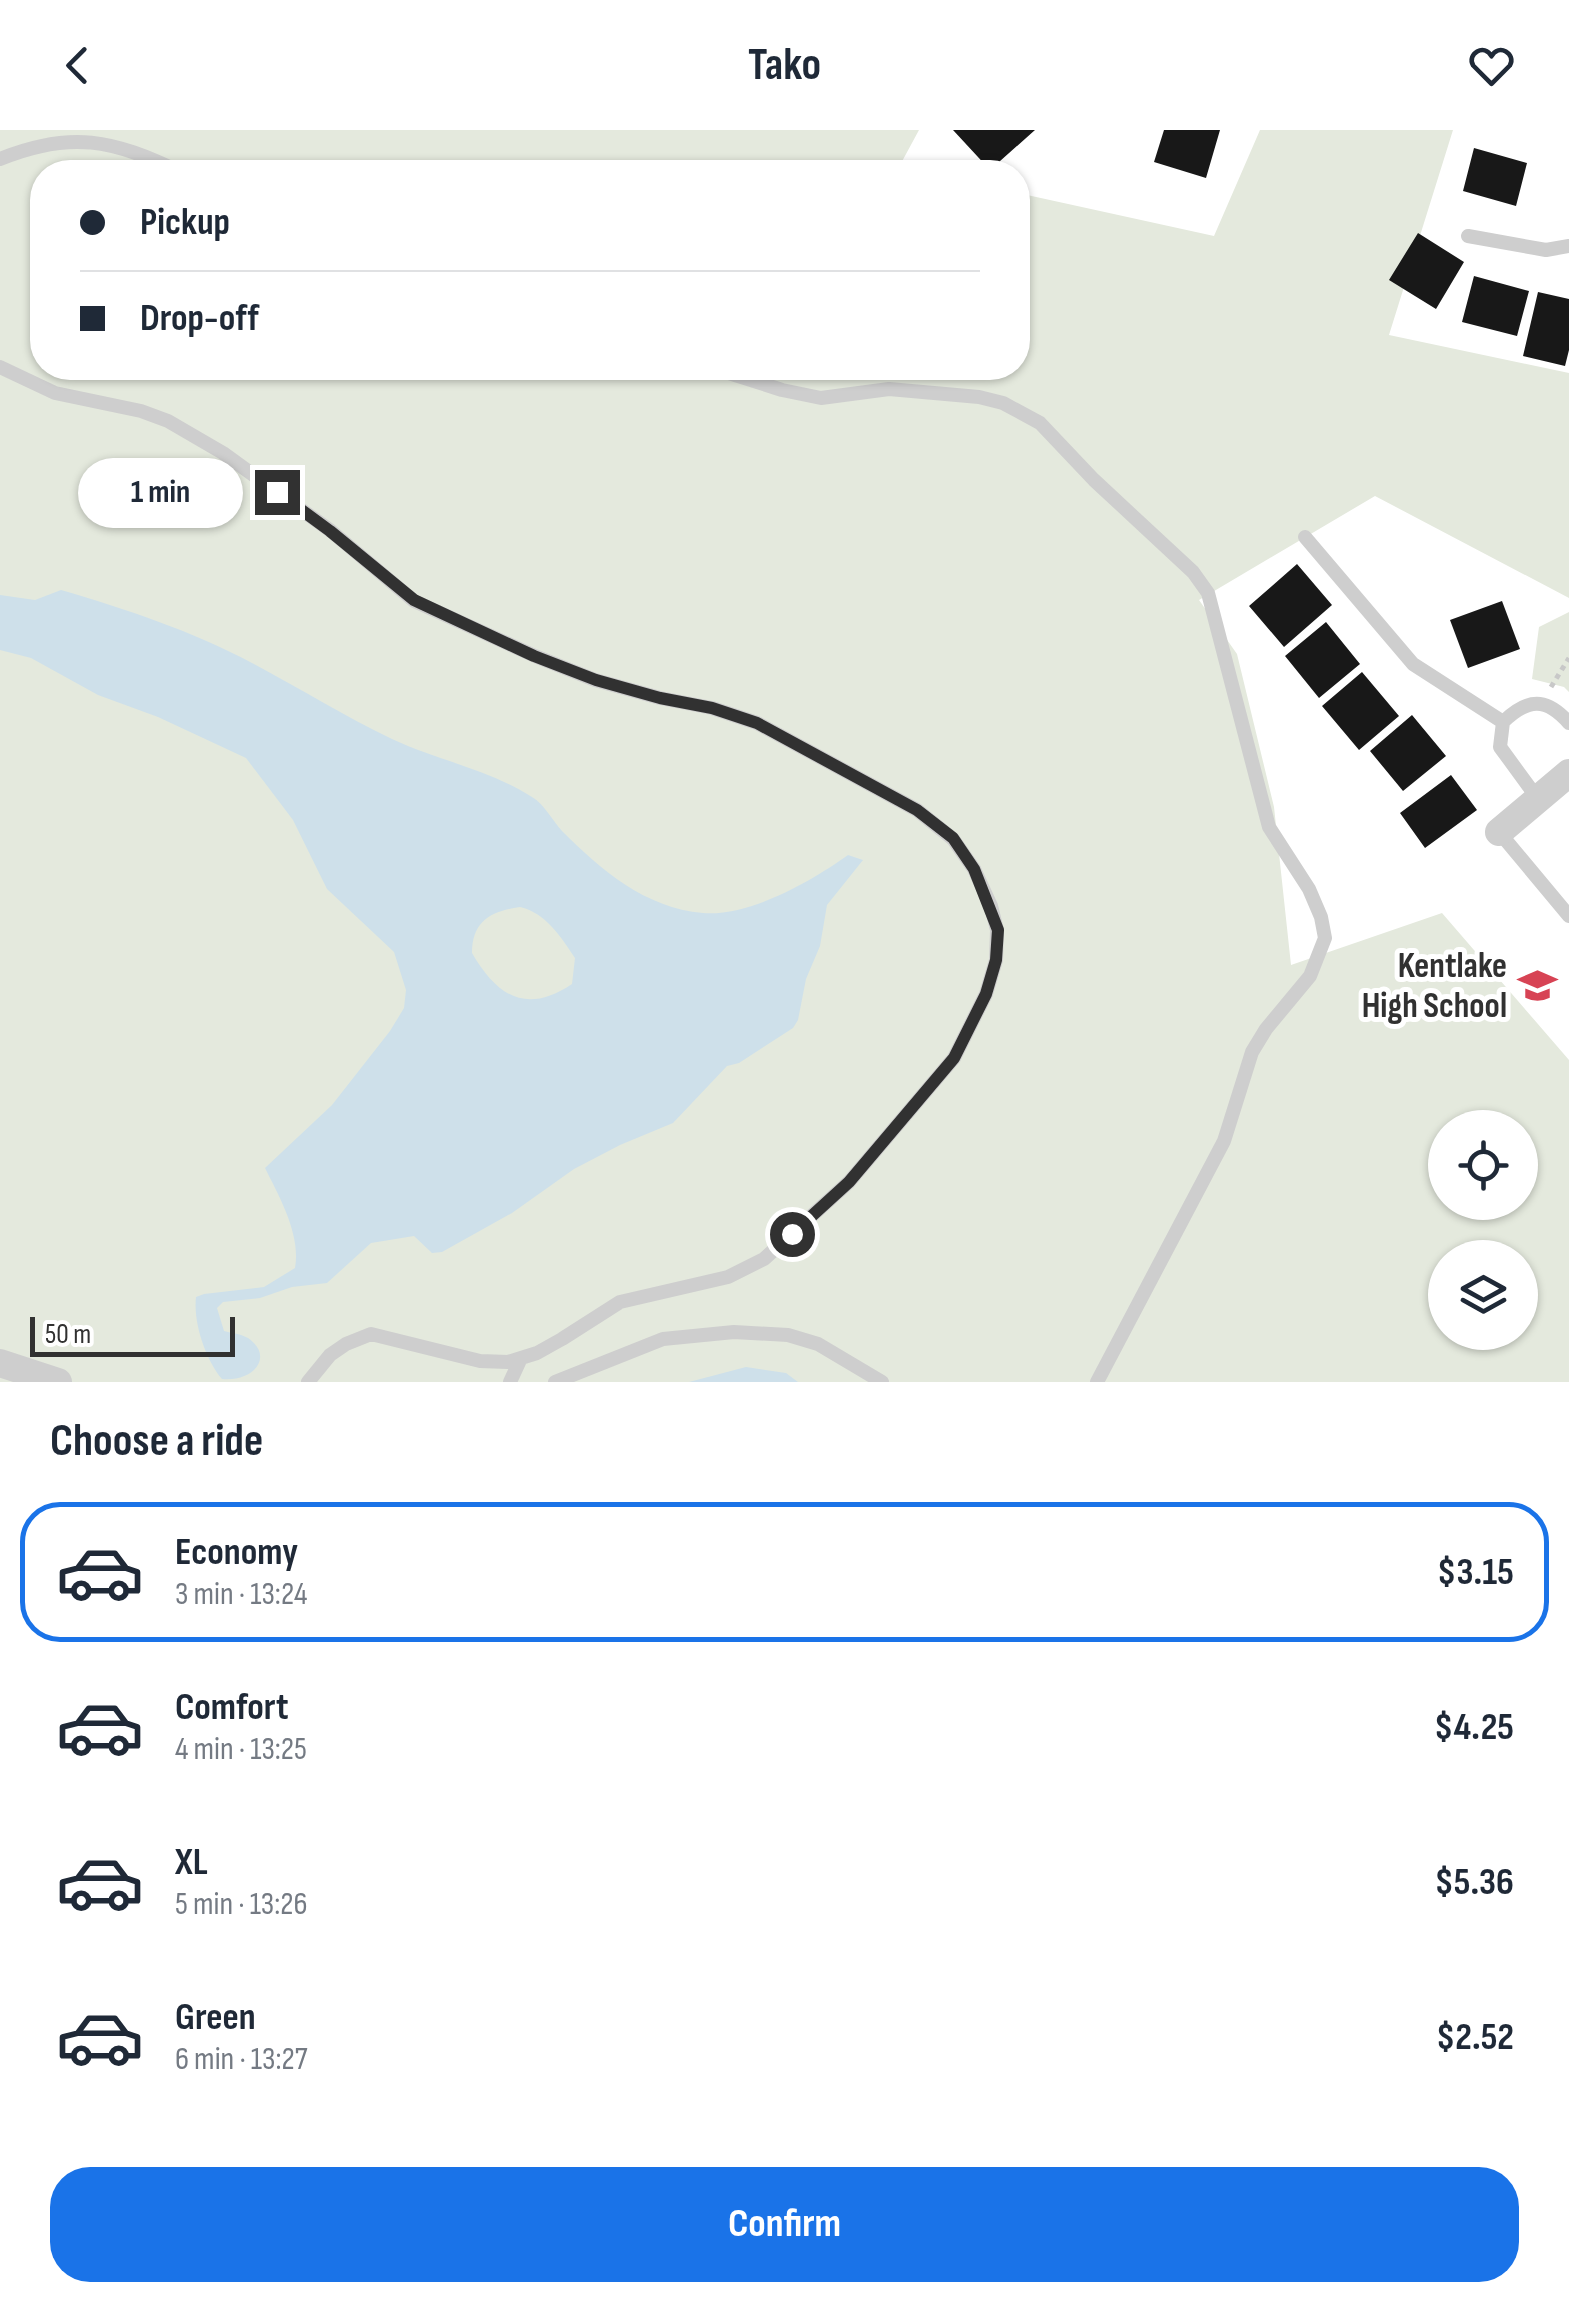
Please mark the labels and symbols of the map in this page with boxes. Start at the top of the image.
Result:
callout: 1 min [77,457,242,527]
route end [255,470,300,515]
place label: Kentlake High School [1362,945,1507,1028]
school or university icon: Kentlake High School [1516,965,1558,1007]
route start [770,1212,815,1257]
scale bar [30,1312,235,1356]

